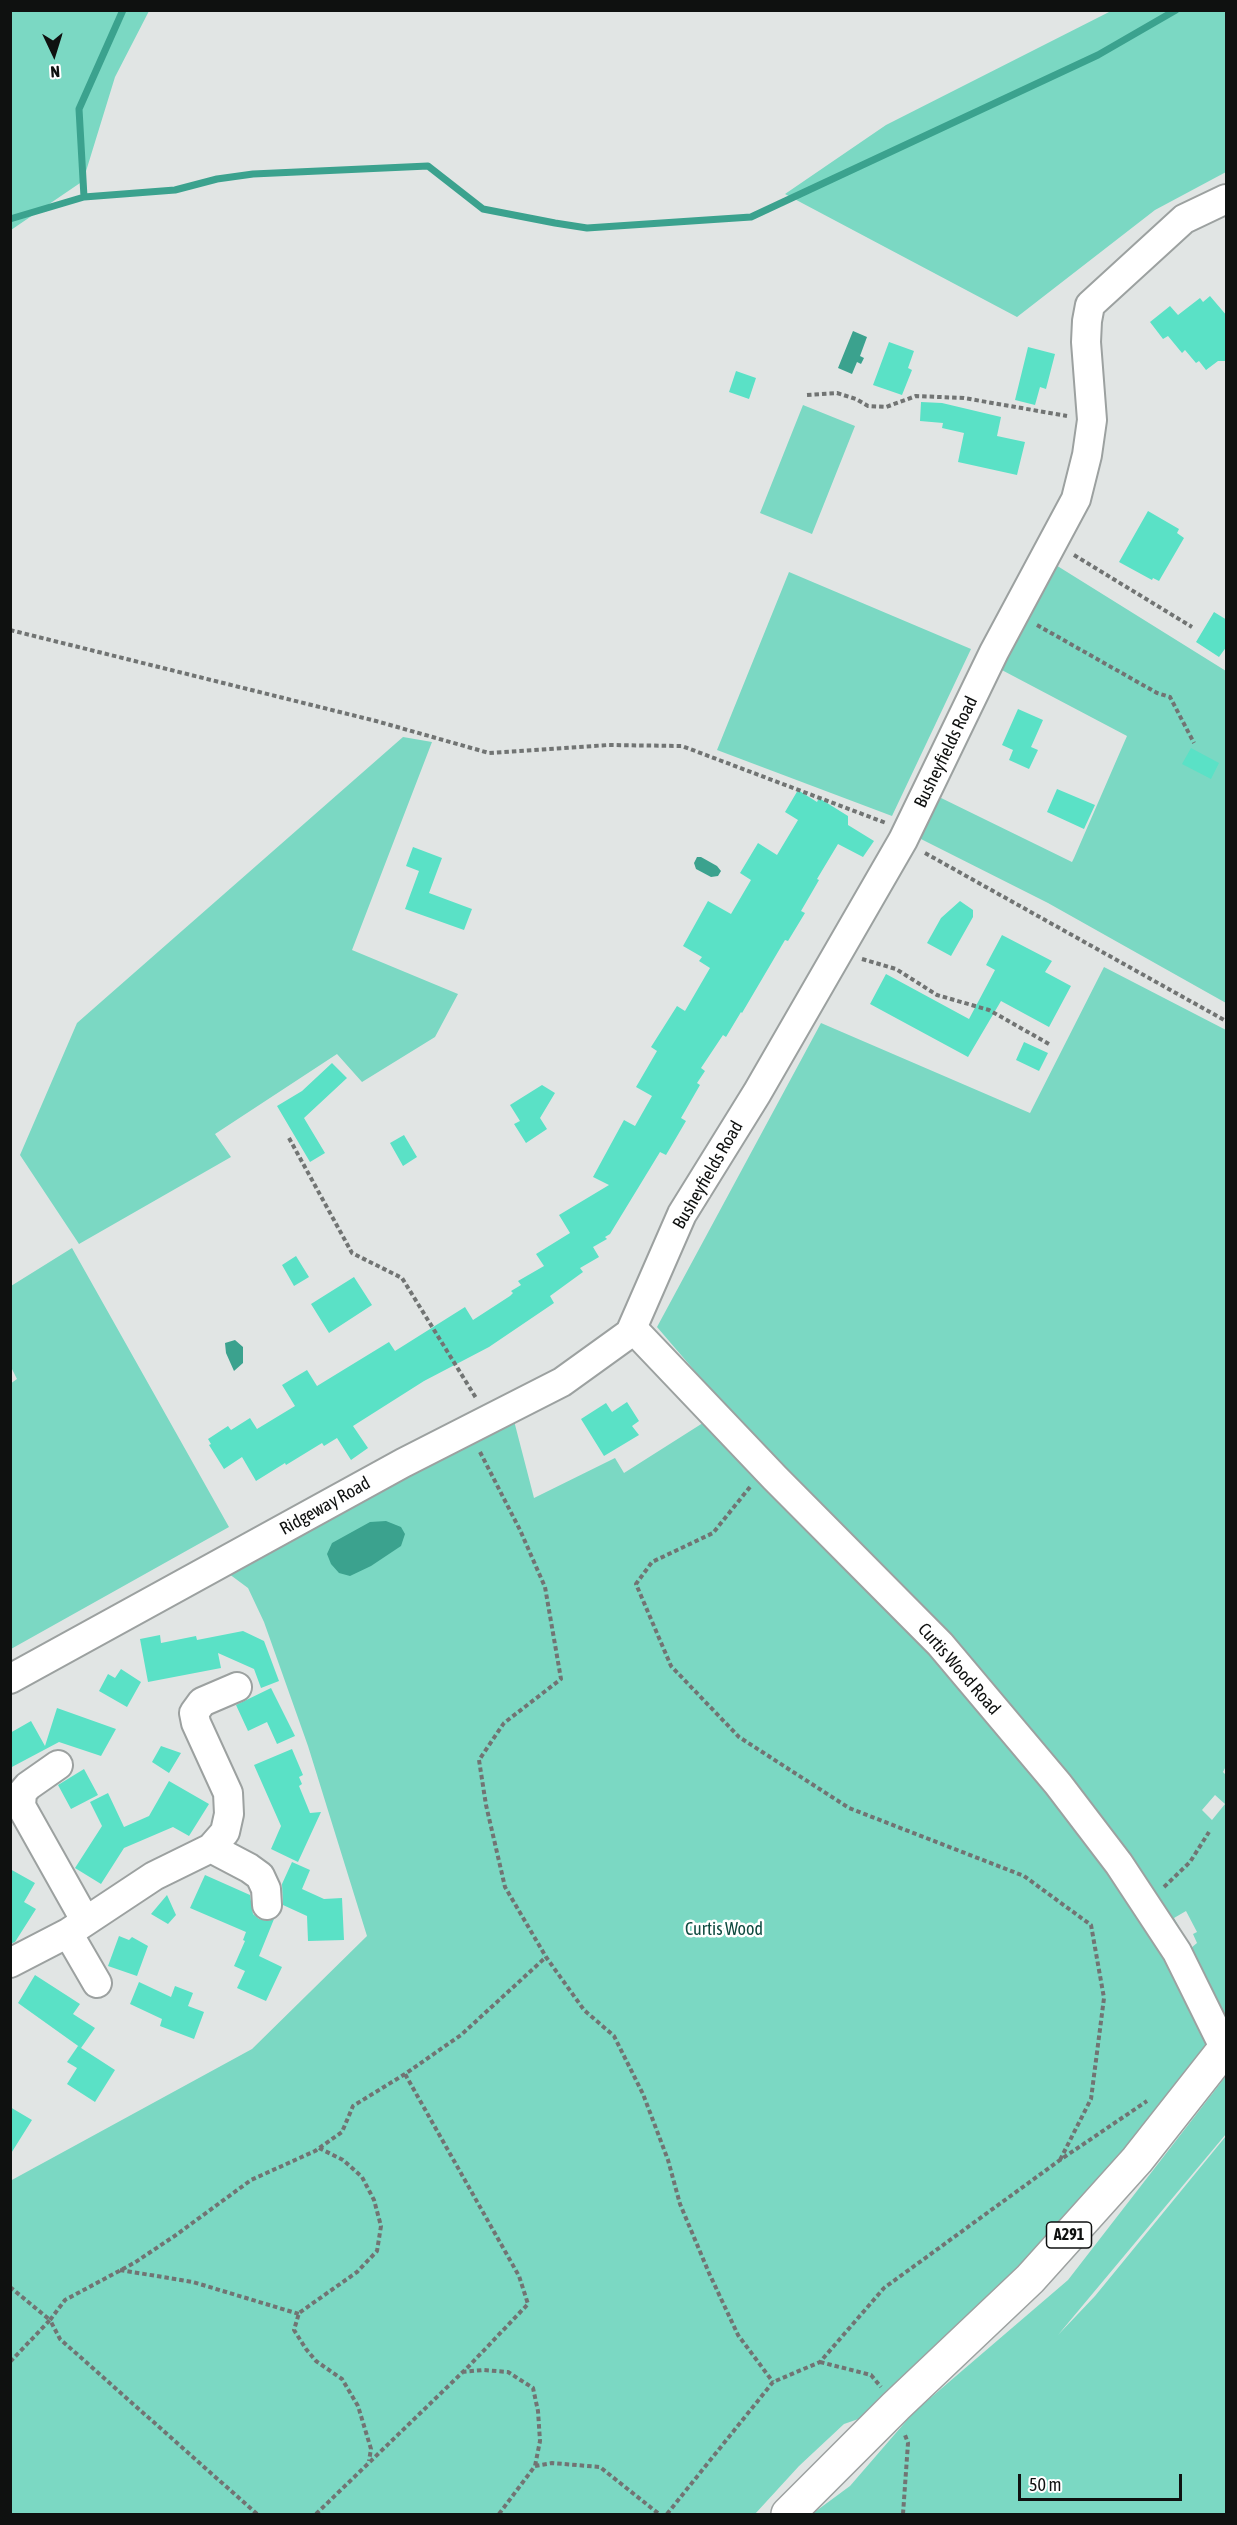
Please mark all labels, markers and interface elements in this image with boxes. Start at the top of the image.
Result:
north arrow [24,24,84,84]
text: N [50,63,61,81]
street label: Busheyfields Road [910,693,982,811]
street label: Busheyfields Road [668,1117,748,1233]
street label: Ridgeway Road [276,1472,374,1540]
street label: Curtis Wood Road [913,1619,1005,1719]
park label: Curtis Wood [685,1918,763,1940]
road number: A291 [1046,2222,1092,2248]
scale bar [1021,2462,1184,2500]
text: 50 m [1029,2474,1061,2495]

